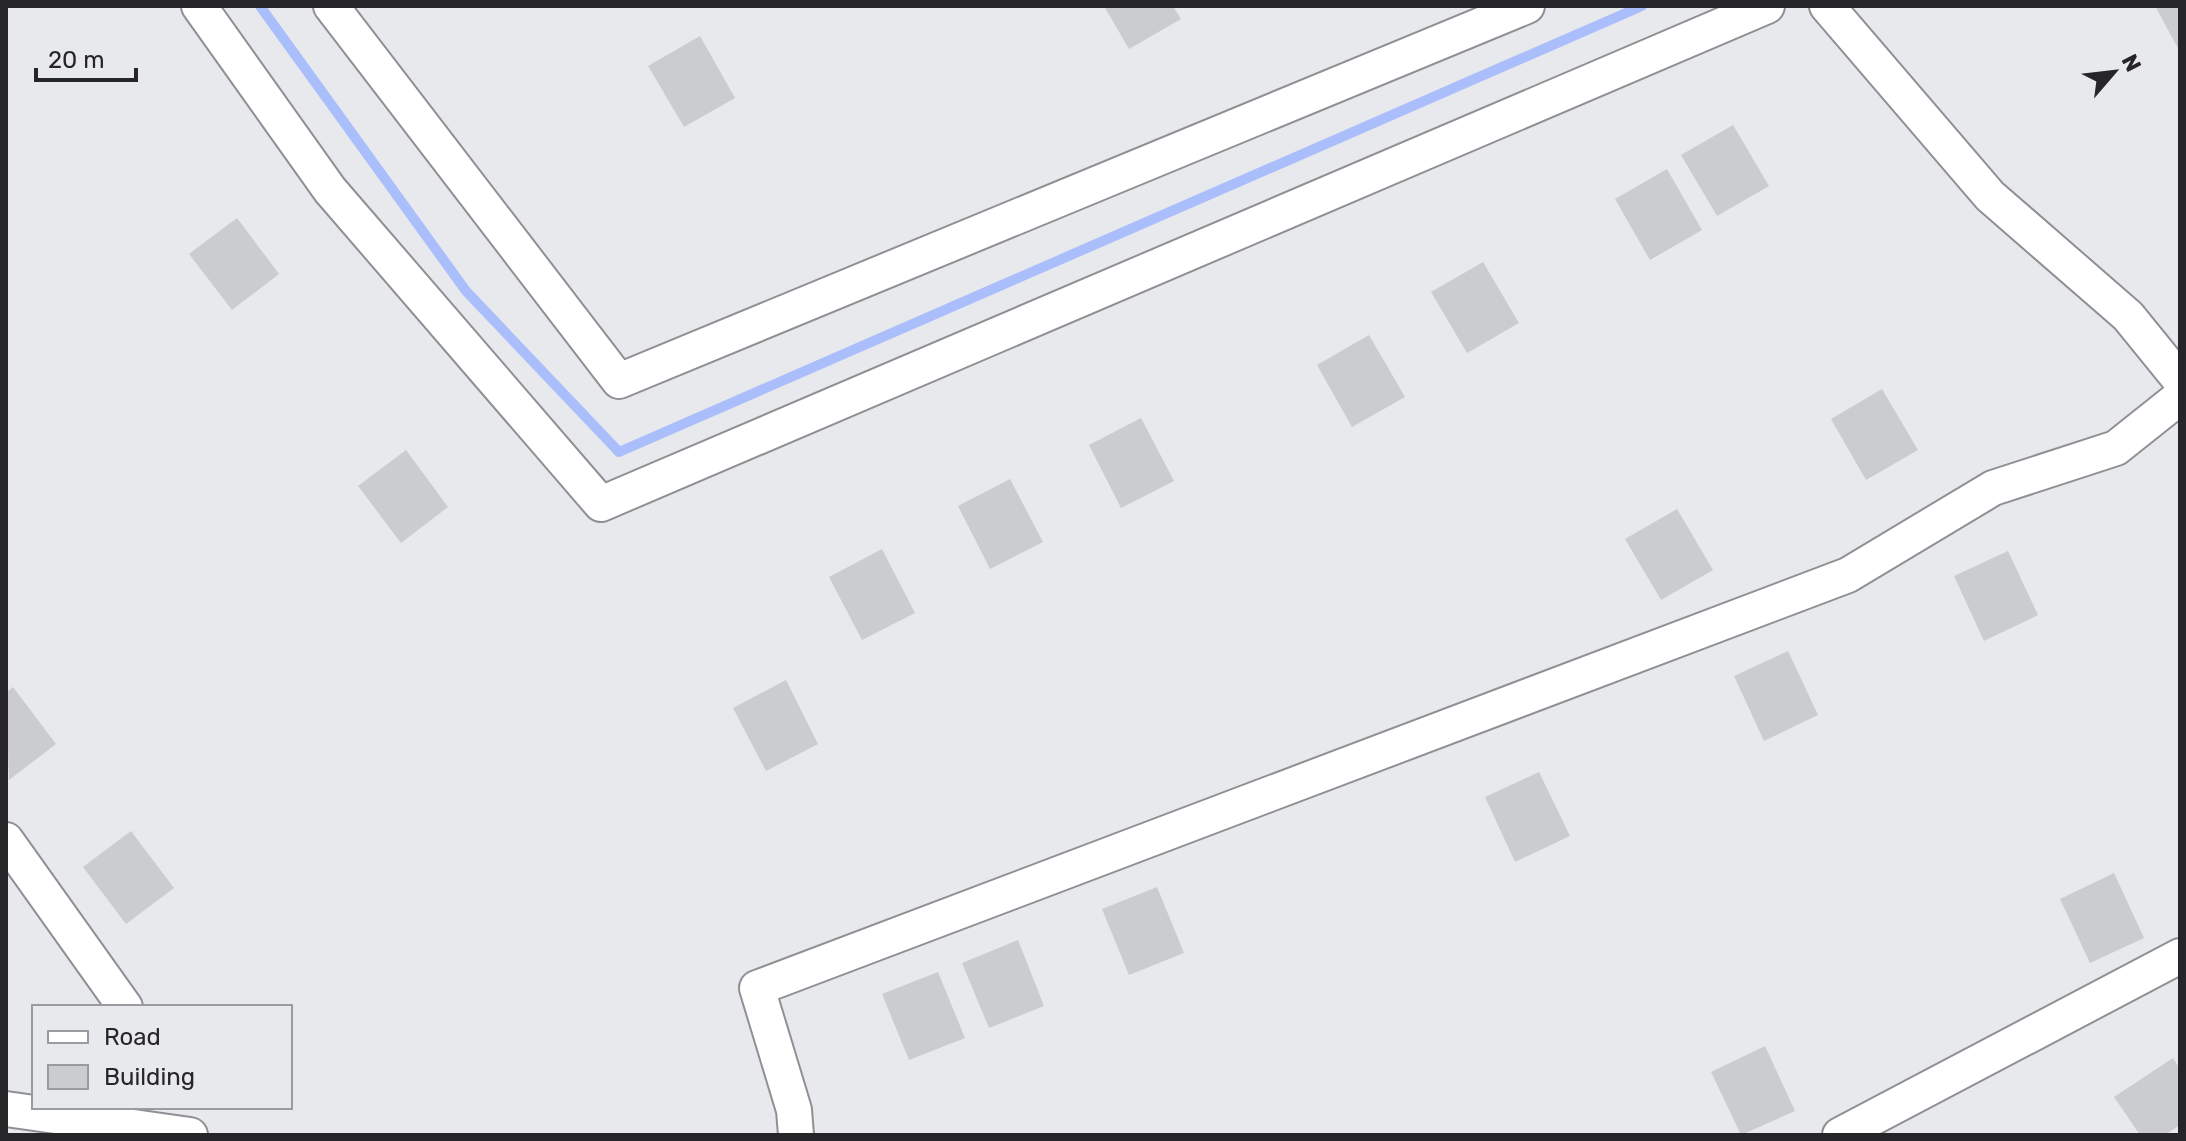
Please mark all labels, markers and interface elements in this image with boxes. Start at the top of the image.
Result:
scale bar [36,32,136,82]
north arrow [2074,32,2154,112]
text: 20 m [48,46,105,74]
text: N [2116,50,2147,76]
legend [32,1005,292,1109]
text: Road [104,1023,161,1051]
text: Building [104,1063,195,1091]

